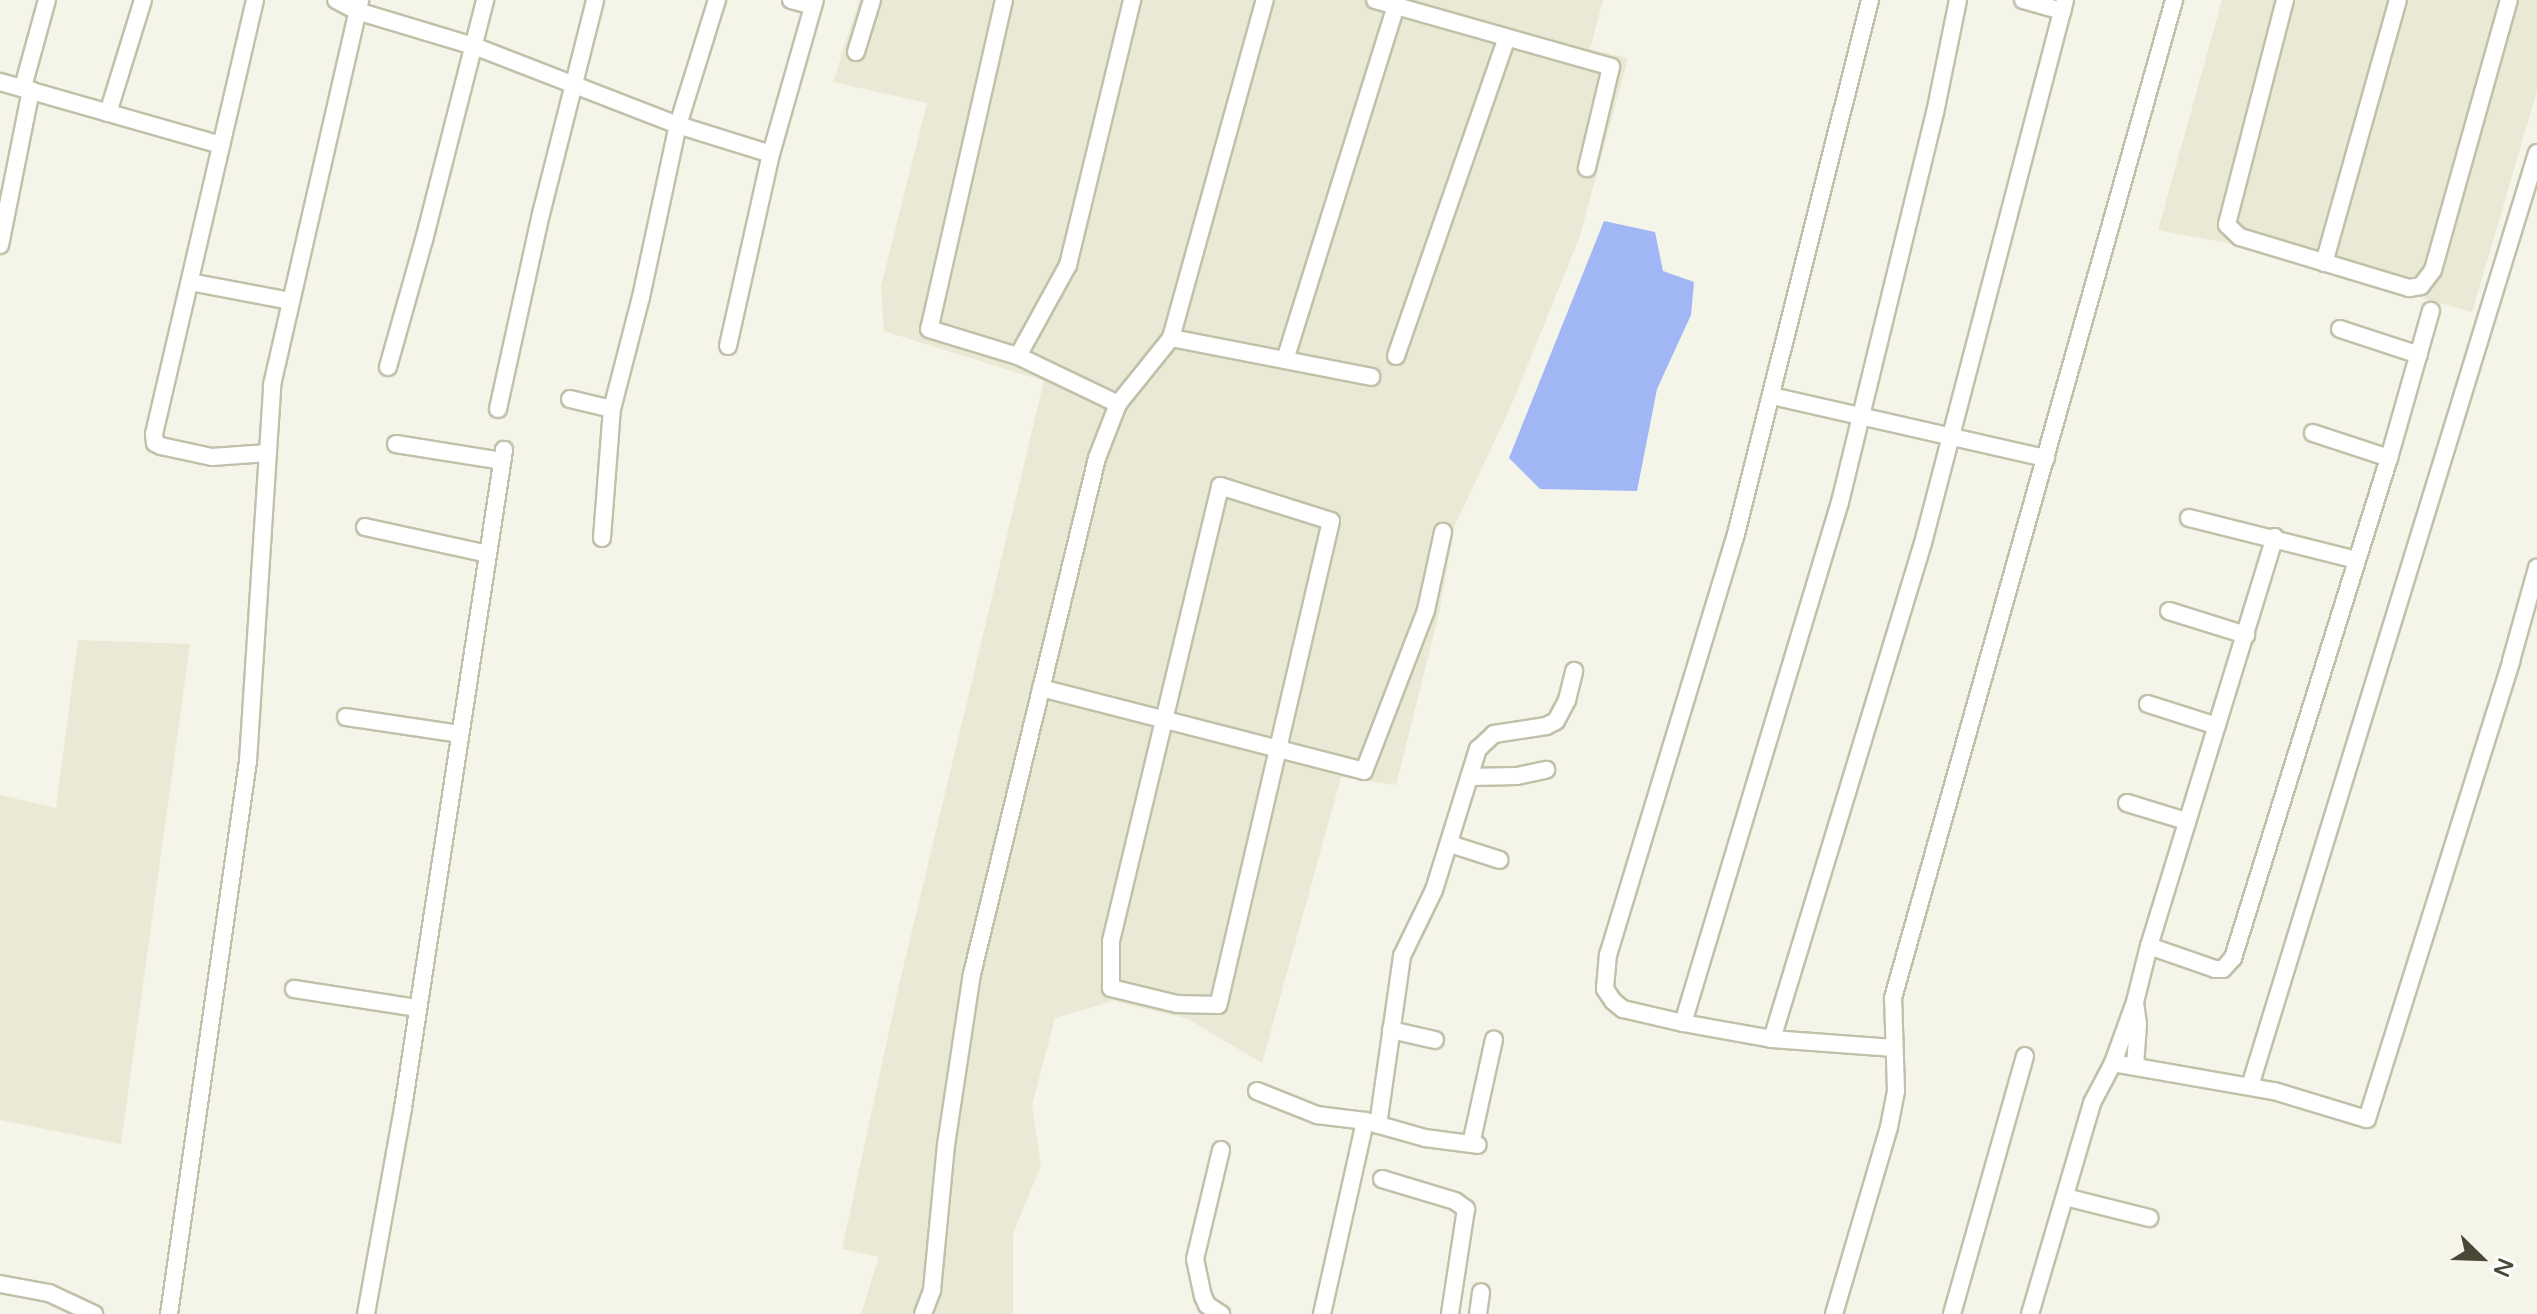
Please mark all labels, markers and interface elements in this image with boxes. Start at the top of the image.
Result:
north arrow [2441,1218,2521,1298]
text: N [2488,1254,2519,1281]

